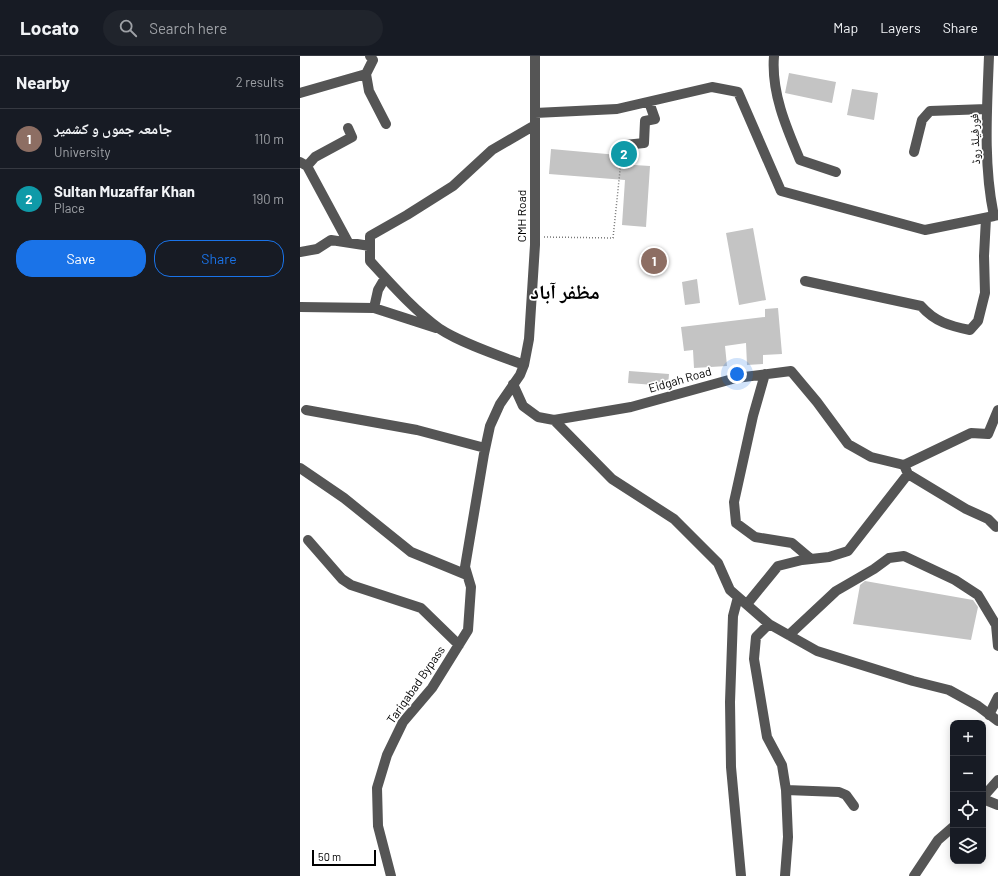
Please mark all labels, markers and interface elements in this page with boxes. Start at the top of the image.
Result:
search box [103,10,383,46]
text: Locato [20,16,79,39]
icon: search [117,17,139,39]
text: Search here [149,19,227,37]
text: Map [833,19,858,36]
text: Layers [880,19,921,36]
text: Share [943,19,978,36]
text: Nearby [16,72,70,92]
text: 2 results [236,74,284,90]
street label: فورفیلڈ روڈ [966,113,983,165]
text: جامعہ جموں و کشمیر [54,119,172,137]
text: 1 [27,131,31,147]
text: 110 m [254,131,284,147]
pin: 2 [611,139,637,169]
text: University [54,144,111,160]
text: Sultan Muzaffar Khan [54,182,195,200]
street label: CMH Road [514,190,528,242]
text: 2 [25,191,33,207]
text: 190 m [252,191,284,207]
text: Place [54,200,85,216]
button: Save [16,240,146,277]
button: Share [154,240,284,277]
pin: 1 [641,246,667,276]
district label: مظفر آباد [530,279,600,304]
street label: Eidgah Road [647,363,713,395]
your location [727,364,747,384]
street label: Tariqabad Bypass [383,643,447,726]
map controls [950,720,986,864]
button: + [950,720,986,756]
button: − [950,756,986,792]
button: locate [950,792,986,828]
button: layers [950,828,986,864]
scale bar [312,848,376,867]
text: 50 m [318,850,341,863]

